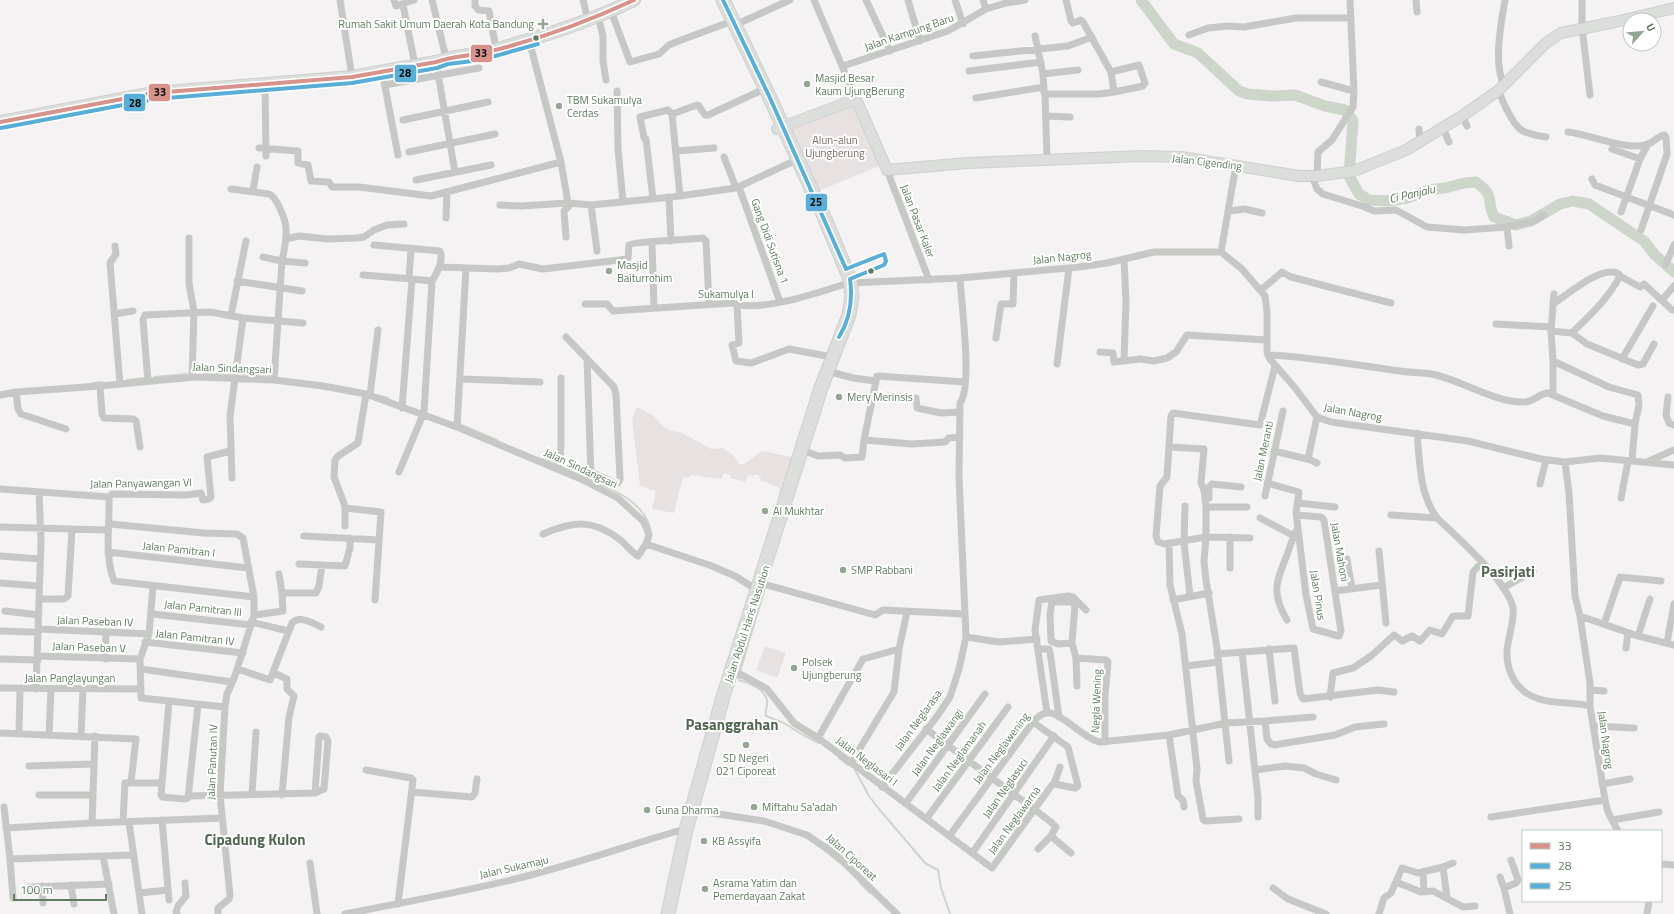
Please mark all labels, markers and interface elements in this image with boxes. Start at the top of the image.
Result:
street label: Jalan Kampung Baru [862,9,956,55]
north arrow [1622,12,1662,52]
place label: Rumah Sakit Umum Daerah Kota Bandung [338,16,534,32]
marker: Rumah Sakit Umum Daerah Kota Bandung [537,18,549,30]
text: U [1642,21,1660,34]
unlabelled marker [531,33,541,43]
line badge: 33 [470,44,493,63]
text: 33 [475,45,487,61]
line badge: 28 [394,64,417,83]
text: 28 [399,65,411,81]
place label: Masjid Besar Kaum UjungBerung [815,70,905,99]
marker: Masjid Besar Kaum UjungBerung [802,79,812,89]
line badge: 33 [148,83,171,102]
text: 33 [154,84,166,100]
place label: TBM Sukamulya Cerdas [567,92,643,121]
line badge: 28 [123,93,146,112]
text: 28 [129,95,141,111]
marker: TBM Sukamulya Cerdas [554,101,564,111]
park label: Alun-alun Ujungberung [805,132,865,161]
street label: Jalan Cigending [1171,150,1243,174]
water label: Ci Panjalu [1387,179,1438,208]
street label: Jalan Pasar Kaler [897,182,939,260]
line badge: 25 [805,193,828,212]
text: 25 [810,194,822,210]
street label: Gang Didi Sutisna 1 [747,196,793,286]
street label: Jalan Nagrog [1032,246,1092,268]
place label: Masjid Baiturrohim [617,257,672,286]
marker: Masjid Baiturrohim [604,266,614,276]
unlabelled marker [866,266,876,276]
street label: Sukamulya I [698,286,754,302]
street label: Jalan Sindangsari [192,359,272,377]
place label: Mery Merinsis [847,389,913,405]
marker: Mery Merinsis [834,392,844,402]
street label: Jalan Nagrog [1323,399,1384,425]
street label: Jalan Meranti [1249,419,1277,483]
street label: Jalan Sindangsari [542,444,620,492]
street label: Jalan Panyawangan VI [90,474,192,492]
place label: Al Mukhtar [773,503,824,519]
marker: Al Mukhtar [760,506,770,516]
street label: Jalan Mahoni [1327,521,1353,583]
street label: Jalan Pamitran I [142,537,216,561]
district label: Pasirjati [1481,560,1535,583]
place label: SMP Rabbani [851,562,913,578]
street label: Jalan Abdul Haris Nasution [720,563,774,685]
marker: SMP Rabbani [838,565,848,575]
street label: Jalan Pinus [1306,569,1330,621]
street label: Jalan Pamitran III [163,596,243,620]
street label: Jalan Paseban IV [57,612,134,630]
street label: Jalan Pamitran IV [155,625,236,649]
street label: Jalan Paseban V [52,638,127,656]
place label: Polsek Ujungberung [802,654,862,683]
marker: Polsek Ujungberung [789,663,799,673]
street label: Negla Wening [1087,668,1105,733]
street label: Jalan Panglayungan [25,670,115,686]
street label: Jalan Neglarasa [890,686,946,754]
street label: Jalan Neglawangi [907,705,967,779]
street label: Jalan Neglawening [969,709,1033,787]
street label: Jalan Nagrog [1594,710,1618,771]
district label: Pasanggrahan [686,713,779,736]
street label: Jalan Neglamanah [928,717,990,795]
street label: Jalan Panutan IV [203,723,221,800]
street label: Jalan Neglasari I [833,732,901,790]
marker: SD Negeri 021 Ciporeat [741,740,751,750]
place label: SD Negeri 021 Ciporeat [716,750,776,779]
street label: Jalan Neglasuci [978,755,1032,821]
street label: Jalan Neglawarna [984,782,1044,857]
place label: Miftahu Sa'adah [762,799,837,815]
place label: Guna Dharma [655,802,719,818]
marker: Miftahu Sa'adah [749,802,759,812]
marker: Guna Dharma [642,805,652,815]
district label: Cipadung Kulon [204,828,306,851]
street label: Jalan Ciporeat [823,830,881,884]
legend [1522,830,1662,902]
place label: KB Assyifa [712,833,762,849]
marker: KB Assyifa [699,836,709,846]
text: 33 [1558,836,1571,855]
street label: Jalan Sukamaju [478,851,550,883]
text: 28 [1558,856,1572,875]
place label: Asrama Yatim dan Pemerdayaan Zakat [713,875,805,904]
scale bar [14,876,106,902]
text: 25 [1558,876,1572,895]
text: 100 m [20,880,53,899]
marker: Asrama Yatim dan Pemerdayaan Zakat [700,884,710,894]

